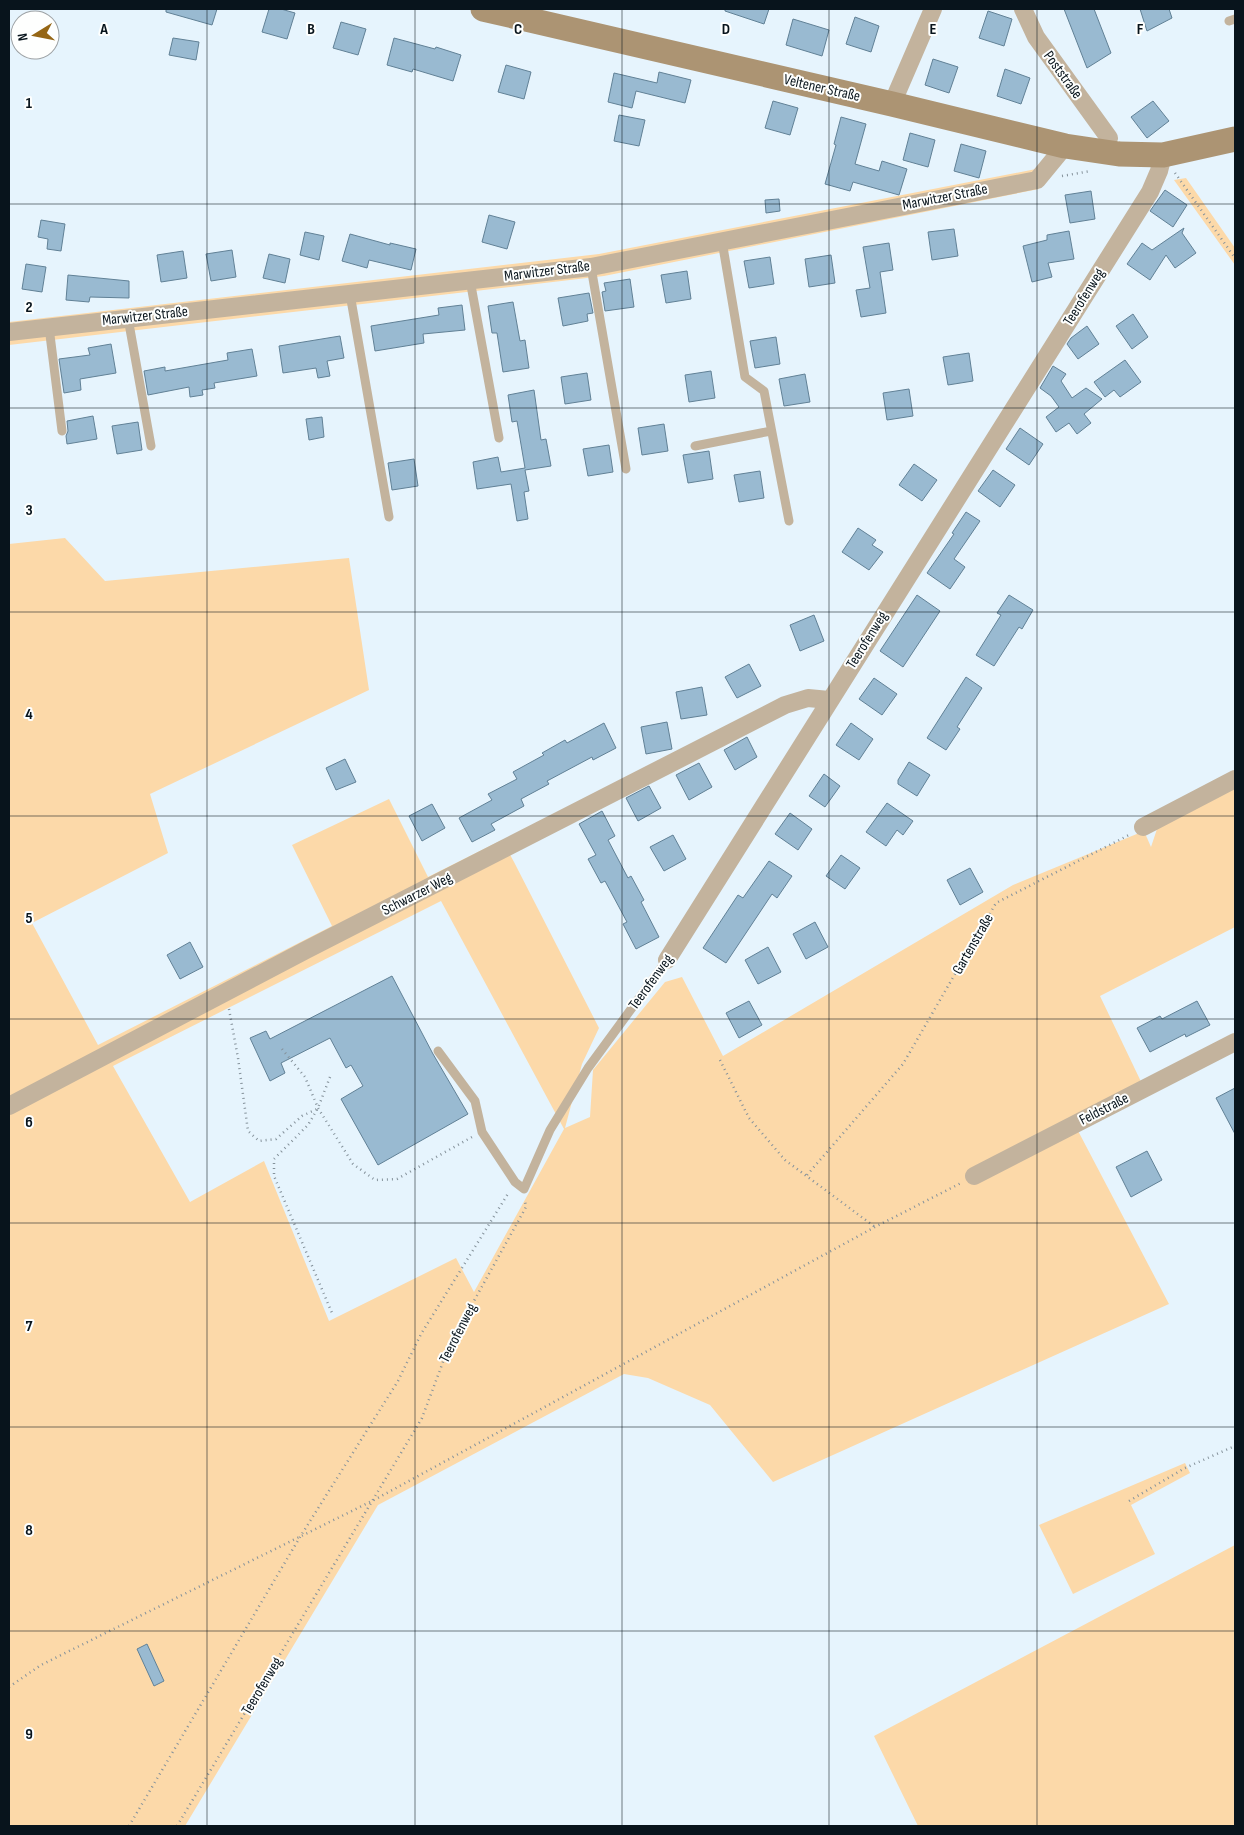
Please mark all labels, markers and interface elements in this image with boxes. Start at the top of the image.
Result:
north arrow [10,10,60,60]
text: A [99,20,108,39]
text: B [307,20,315,39]
text: C [514,20,522,39]
text: D [722,20,730,39]
text: E [930,20,937,39]
text: F [1137,20,1144,39]
text: N [14,32,32,42]
street label: Poststraße [1039,47,1087,103]
street label: Veltener Straße [782,70,862,106]
text: 1 [26,94,33,113]
street label: Marwitzer Straße [901,179,989,215]
street label: Marwitzer Straße [503,256,591,286]
street label: Teerofenweg [1059,265,1109,329]
text: 2 [25,298,33,317]
street label: Marwitzer Straße [101,302,189,330]
text: 3 [25,501,33,520]
street label: Teerofenweg [842,608,892,672]
text: 4 [25,705,33,724]
street label: Schwarzer Weg [379,868,455,920]
text: 5 [25,909,33,928]
street label: Gartenstraße [948,910,998,978]
street label: Teerofenweg [624,950,678,1014]
street label: Feldstraße [1076,1089,1132,1129]
text: 6 [25,1113,33,1132]
street label: Teerofenweg [435,1300,481,1366]
text: 7 [26,1317,33,1336]
text: 8 [25,1521,33,1540]
street label: Teerofenweg [237,1654,287,1718]
text: 9 [25,1725,33,1744]

